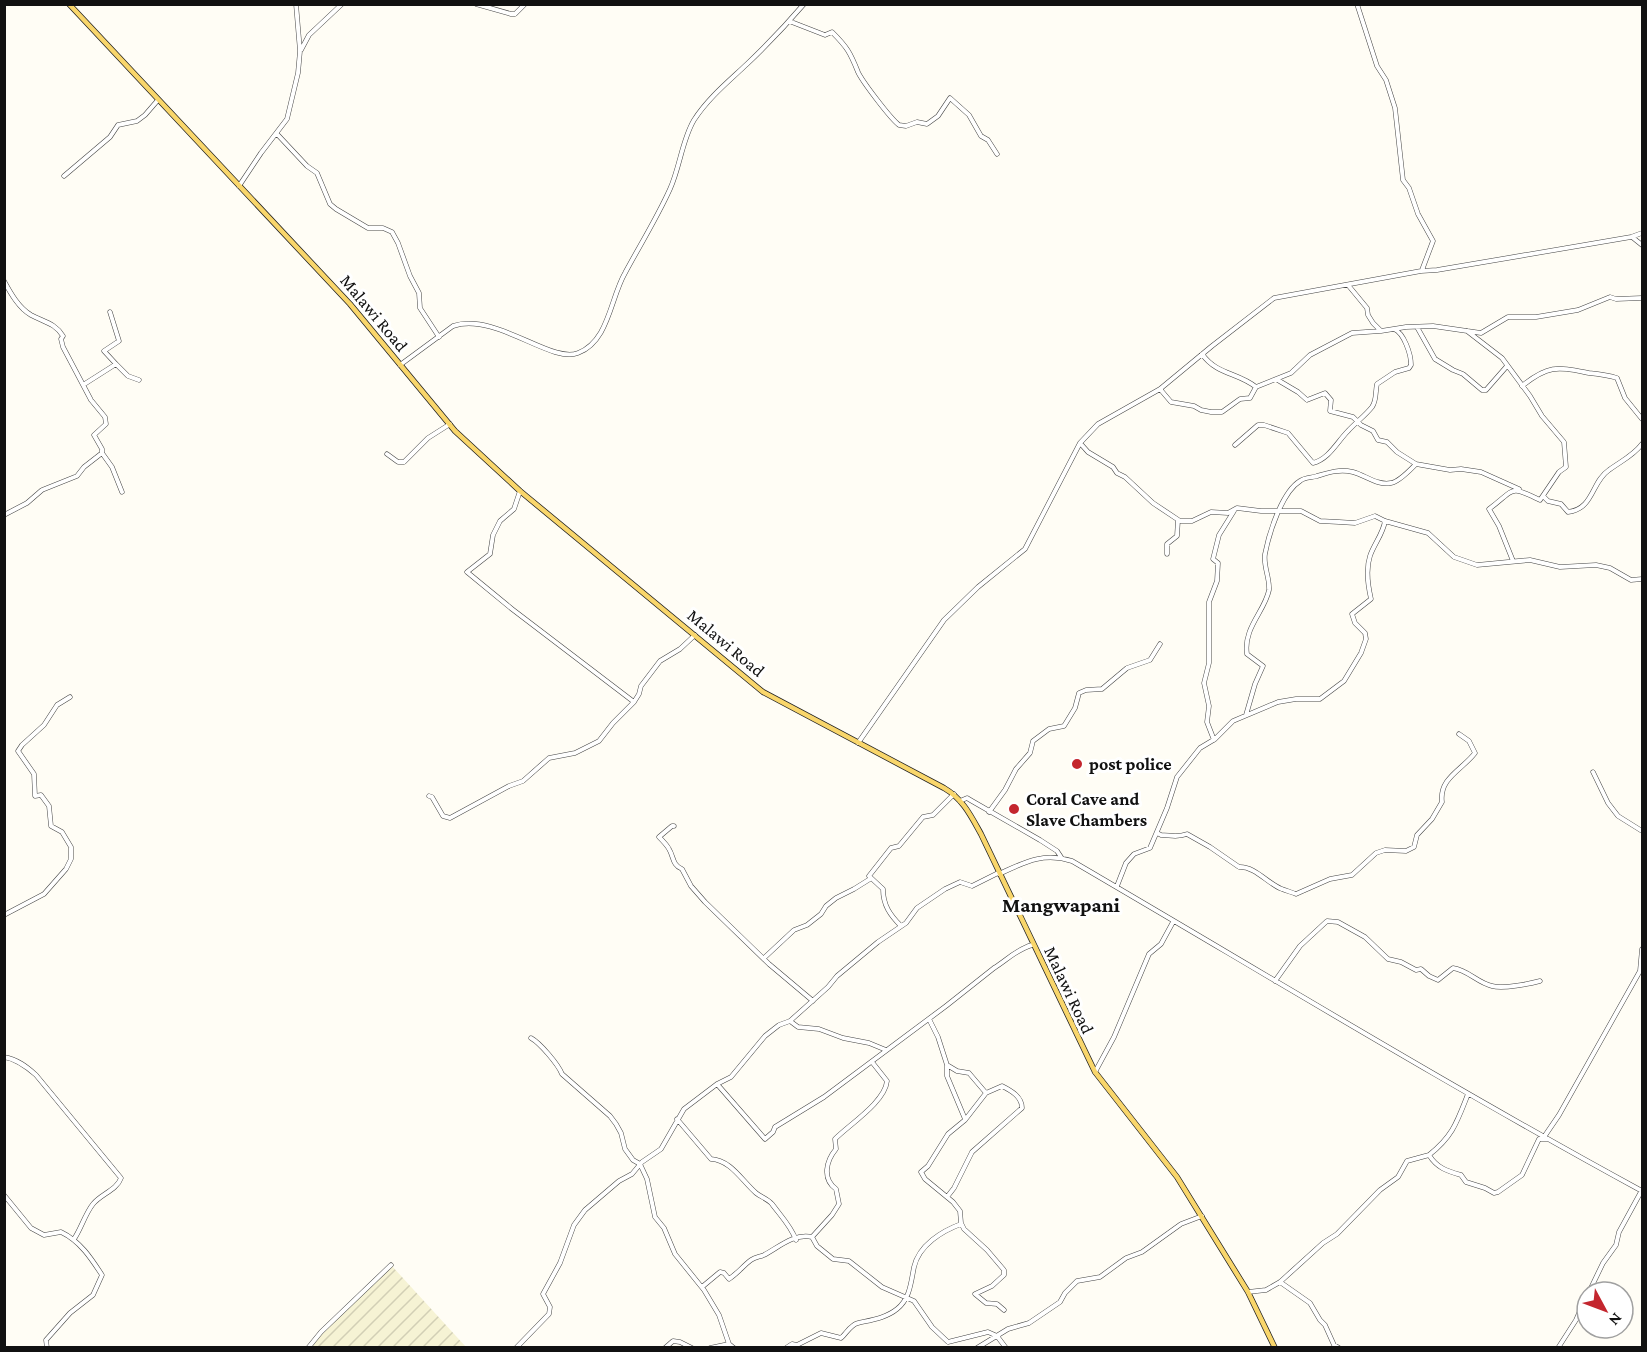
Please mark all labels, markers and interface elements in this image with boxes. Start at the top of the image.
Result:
street label: Malawi Road [336,271,412,356]
street label: Malawi Road [684,605,769,681]
place label: post police [1089,754,1172,774]
marker: post police [1070,757,1084,771]
place label: Coral Cave and Slave Chambers [1026,789,1147,830]
marker: Coral Cave and Slave Chambers [1007,802,1021,816]
district label: Mangwapani [1002,893,1120,917]
street label: Malawi Road [1040,943,1098,1037]
north arrow [1575,1280,1635,1340]
text: N [1606,1310,1626,1329]

